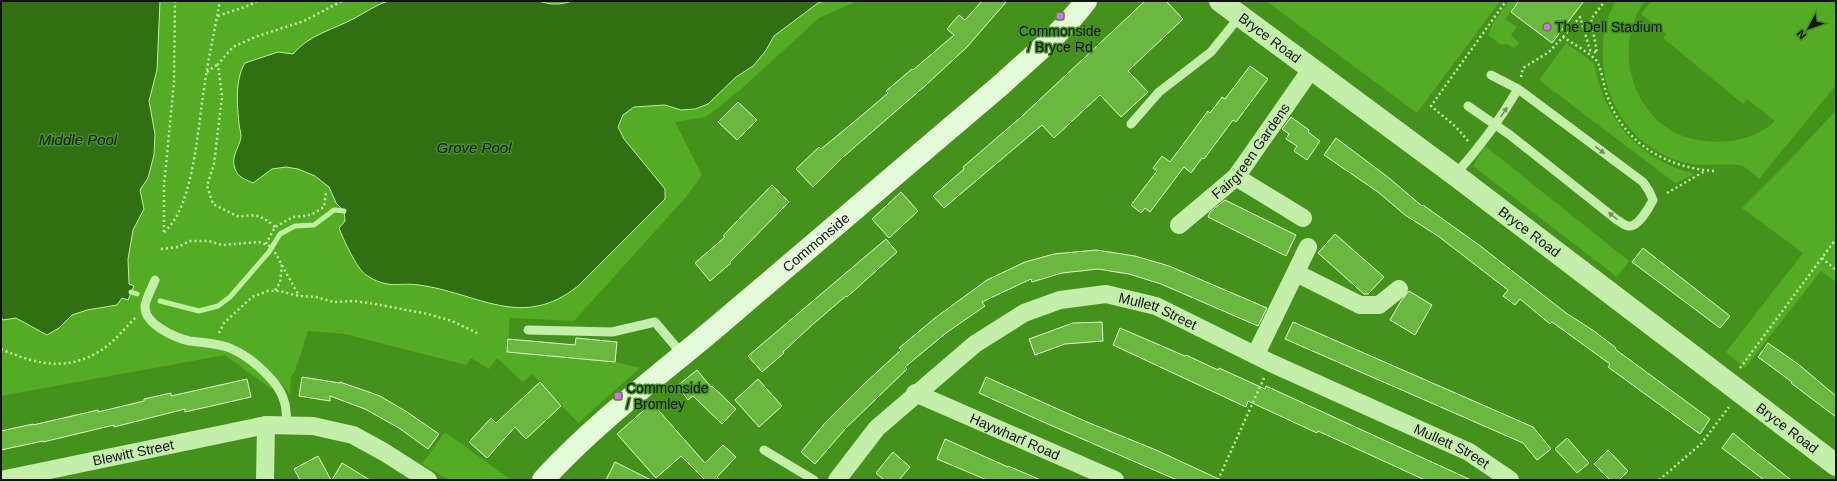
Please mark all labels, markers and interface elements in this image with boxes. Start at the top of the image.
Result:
north arrow [1789,8,1829,48]
street label: Bryce Road [1236,10,1304,66]
marker: Commonside / Bryce Rd [1055,11,1065,21]
place label: The Dell Stadium [1555,19,1662,35]
marker: The Dell Stadium [1542,22,1552,32]
place label: Commonside / Bryce Rd [1019,23,1101,55]
text: N [1794,28,1809,41]
street label: Fairgreen Gardens [1208,100,1293,202]
one-way arrow [1500,107,1508,118]
water label: Middle Pool [39,131,118,148]
water label: Grove Pool [436,139,512,156]
one-way arrow [1595,146,1606,154]
street label: Bryce Road [1495,203,1563,260]
street label: Commonside [779,210,853,275]
one-way arrow [1607,212,1618,221]
street label: Mullett Street [1117,289,1200,333]
place label: Commonside / Bromley [626,380,709,412]
marker: Commonside / Bromley [613,391,623,401]
street label: Bryce Road [1753,399,1821,456]
street label: Haywharf Road [967,410,1062,463]
street label: Mullett Street [1411,420,1493,472]
street label: Blewitt Street [91,436,175,469]

